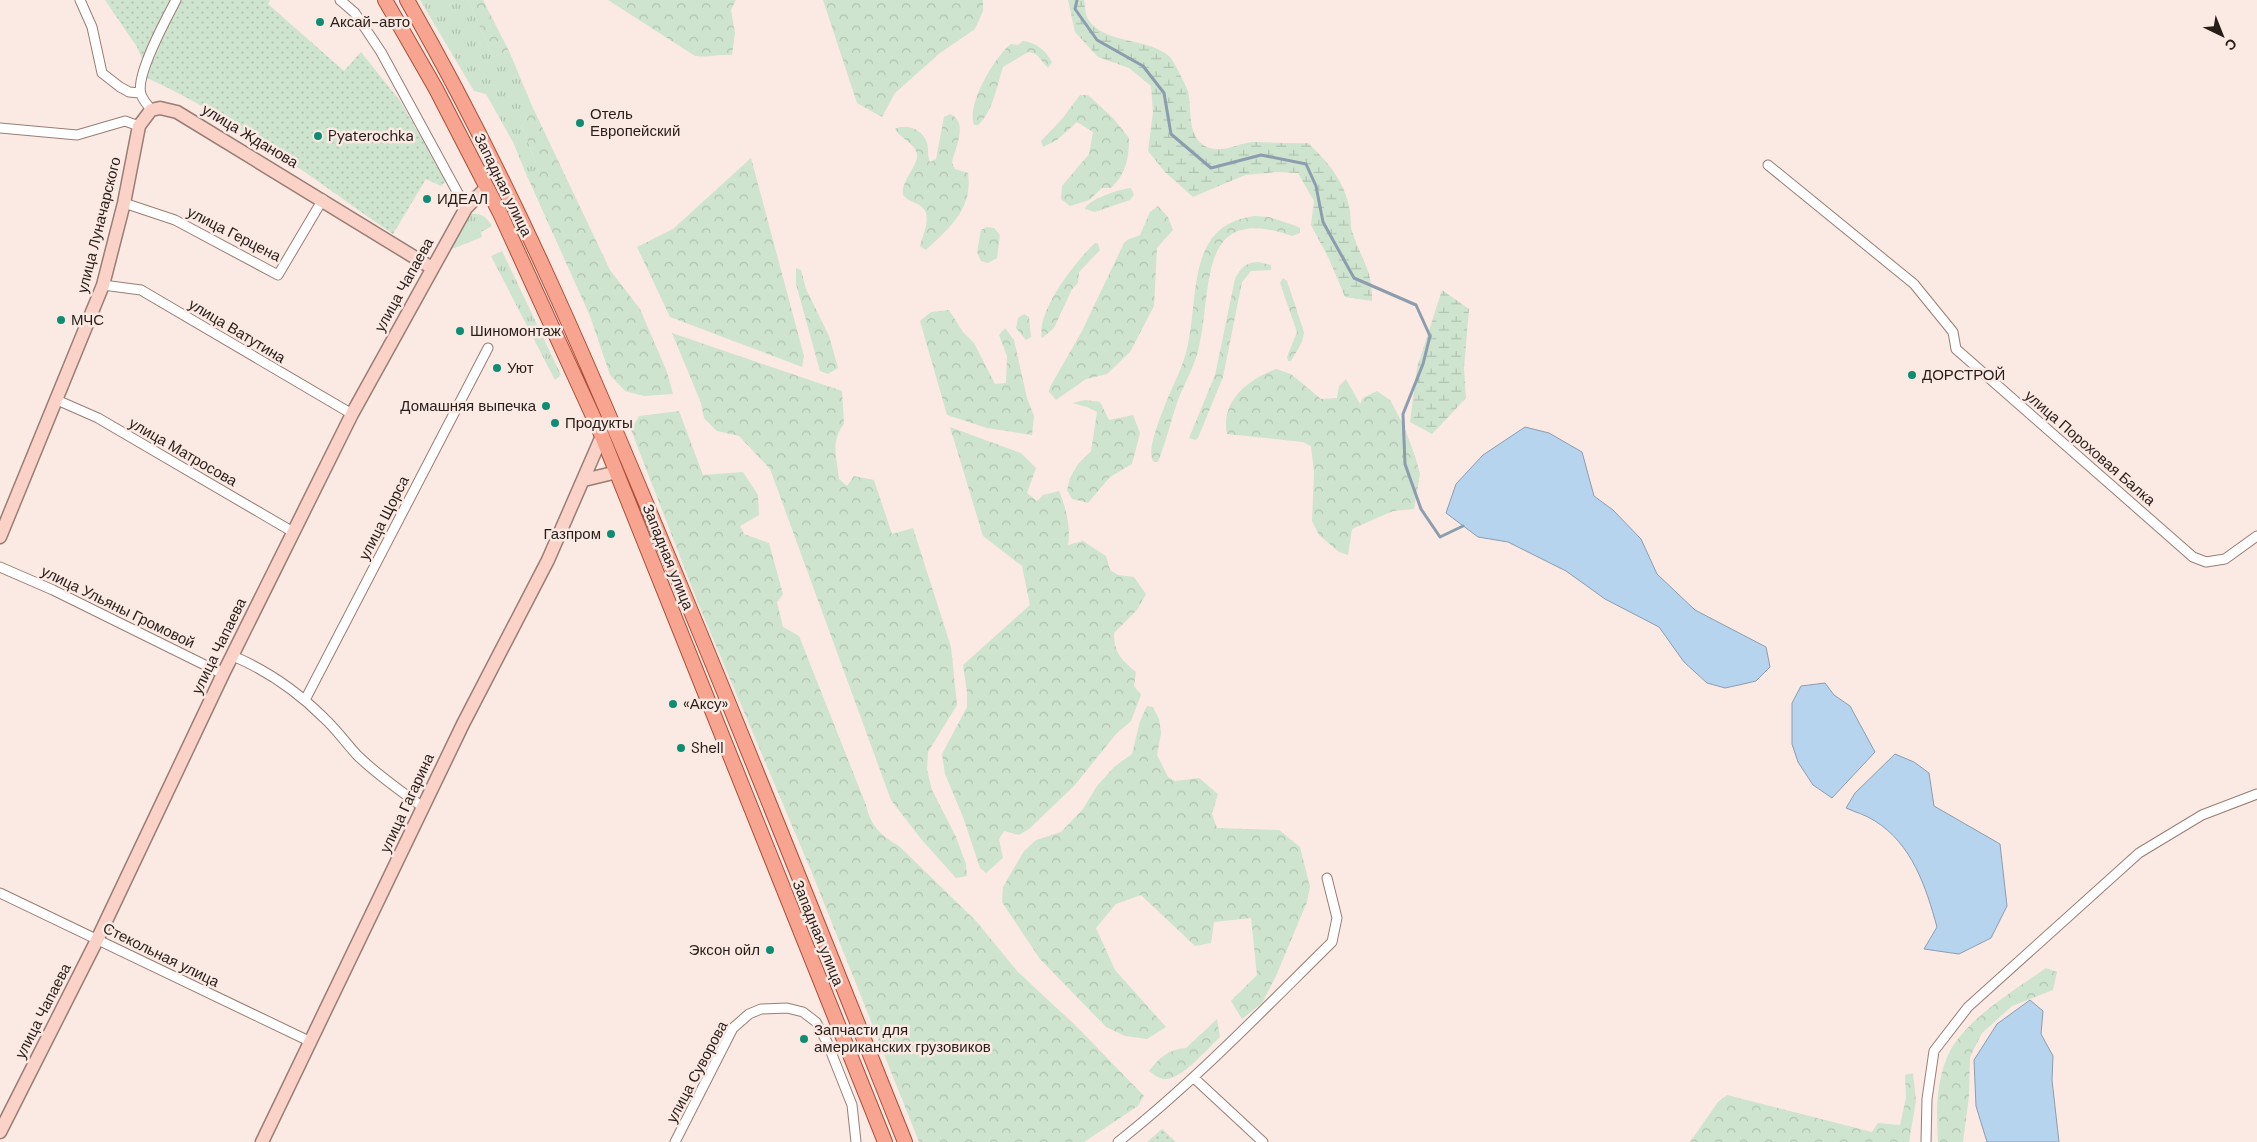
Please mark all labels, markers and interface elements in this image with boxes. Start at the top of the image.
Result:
north arrow [2197,10,2247,60]
place label: Аксай-авто [330,12,410,32]
marker: Аксай-авто [314,16,326,28]
text: С [2221,34,2241,55]
street label: улица Жданова [198,99,302,173]
place label: Отель Европейский [590,104,680,141]
marker: Отель Европейский [574,117,586,129]
place label: Pyaterochka [328,126,414,146]
marker: Pyaterochka [312,130,324,142]
street label: Западная улица [469,130,537,241]
street label: улица Луначарского [72,155,126,295]
place label: ИДЕАЛ [437,189,488,209]
marker: ИДЕАЛ [421,193,433,205]
street label: улица Герцена [184,202,285,266]
street label: улица Чапаева [370,234,438,336]
street label: улица Ватутина [185,294,290,368]
place label: МЧС [71,310,104,330]
marker: МЧС [55,314,67,326]
place label: Шиномонтаж [470,321,561,341]
marker: Шиномонтаж [454,325,466,337]
place label: Уют [507,358,534,378]
marker: Уют [491,362,503,374]
place label: ДОРСТРОЙ [1922,365,2005,385]
marker: ДОРСТРОЙ [1906,369,1918,381]
street label: улица Пороховая Балка [2020,386,2160,511]
place label: Домашняя выпечка [400,396,537,416]
marker: Домашняя выпечка [540,400,552,412]
street label: улица Матросова [125,413,241,491]
place label: Продукты [565,413,633,433]
marker: Продукты [549,417,561,429]
street label: улица Щорса [354,472,414,563]
street label: Западная улица [638,501,699,614]
place label: Газпром [544,524,601,544]
marker: Газпром [605,528,617,540]
street label: улица Ульяны Громовой [38,561,198,653]
street label: улица Чапаева [187,594,251,697]
place label: «Аксу» [683,694,729,714]
marker: «Аксу» [667,698,679,710]
place label: Shell [691,738,724,758]
marker: Shell [675,742,687,754]
street label: улица Гагарина [375,749,439,856]
street label: Западная улица [788,877,849,990]
street label: Стекольная улица [99,918,223,992]
place label: Эксон ойл [689,940,760,960]
marker: Эксон ойл [764,944,776,956]
street label: улица Чапаева [10,959,76,1062]
street label: улица Суворова [662,1017,733,1126]
place label: Запчасти для американских грузовиков [814,1020,991,1057]
marker: Запчасти для американских грузовиков [798,1033,810,1045]

